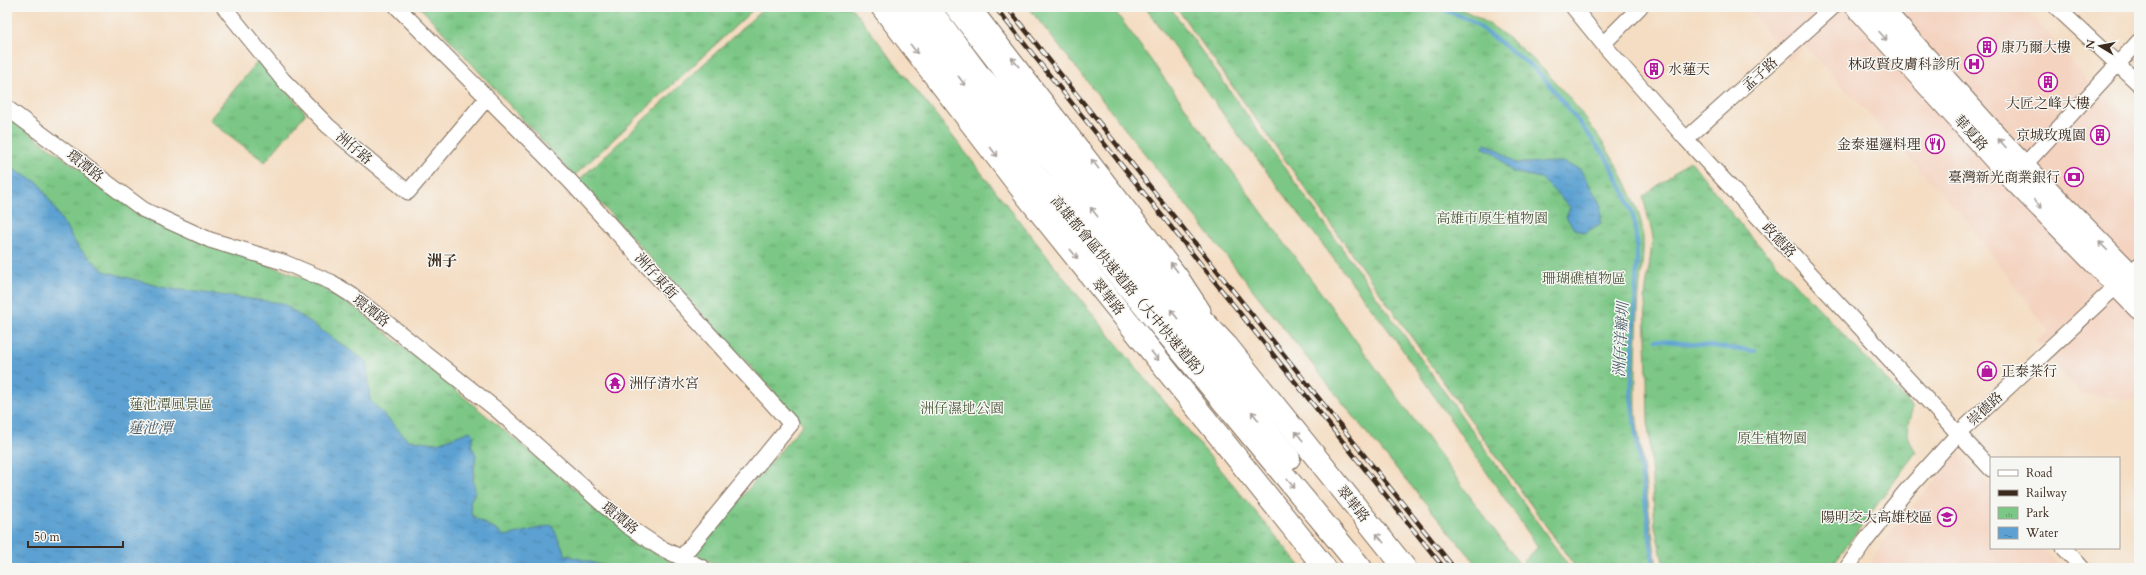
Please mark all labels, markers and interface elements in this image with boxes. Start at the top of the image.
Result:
north arrow [2080,26,2120,66]
one-way arrow [1878,31,1888,41]
building icon: 康乃爾大樓 [1976,36,1998,58]
place label: 康乃爾大樓 [2001,38,2071,57]
text: N [2082,38,2099,50]
one-way arrow [910,44,919,55]
street label: 孟子路 [1738,53,1782,95]
hospital icon: 林政賢皮膚科診所 [1963,53,1985,75]
place label: 林政賢皮膚科診所 [1848,55,1960,74]
one-way arrow [1011,56,1019,67]
building icon: 水蓮天 [1643,58,1665,80]
place label: 水蓮天 [1668,60,1710,79]
building icon: 大匠之峰大樓 [2037,71,2059,93]
one-way arrow [957,76,966,87]
place label: 大匠之峰大樓 [2006,94,2090,113]
street label: 華夏路 [1950,111,1992,155]
building icon: 京城玫瑰園 [2089,124,2111,146]
place label: 京城玫瑰園 [2016,126,2086,145]
street label: 洲仔路 [332,127,376,169]
restaurant icon: 金泰暹邏料理 [1924,133,1946,155]
place label: 金泰暹邏料理 [1837,135,1921,154]
one-way arrow [1998,138,2007,148]
street label: 環潭路 [63,146,107,186]
one-way arrow [989,147,998,158]
one-way arrow [1090,159,1099,170]
bank icon: 臺灣新光商業銀行 [2063,166,2085,188]
place label: 臺灣新光商業銀行 [1948,168,2060,187]
street label: 高雄都會區快速道路（大中快速道路） [1046,192,1214,386]
one-way arrow [2033,198,2042,209]
one-way arrow [1089,207,1098,218]
park label: 高雄市原生植物園 [1436,209,1548,228]
street label: 政德路 [1758,218,1800,262]
one-way arrow [2098,241,2108,251]
street label: 洲仔東街 [630,249,682,303]
one-way arrow [1070,249,1078,260]
district label: 洲子 [427,251,457,271]
one-way arrow [1170,262,1178,273]
park label: 珊瑚礁植物區 [1542,269,1626,288]
street label: 翠華路 [1087,275,1129,319]
street label: 環潭路 [349,291,393,331]
water label: 洲仔洋瓣圳 [1609,299,1633,378]
one-way arrow [1170,308,1179,319]
one-way arrow [1151,350,1160,361]
shop icon: 正泰茶行 [1976,360,1998,382]
place label: 正泰茶行 [2001,362,2057,381]
temple icon: 洲仔清水宮 [604,372,626,394]
place label: 洲仔清水宮 [629,374,699,393]
street label: 崇德路 [1963,388,2007,430]
park label: 蓮池潭風景區 [129,395,213,414]
park label: 洲仔濕地公園 [920,399,1004,418]
one-way arrow [1251,410,1260,421]
water label: 蓮池潭 [127,418,175,438]
park label: 原生植物園 [1737,429,1807,448]
one-way arrow [1295,431,1304,442]
legend [1990,457,2120,549]
text: Road [2026,465,2053,481]
one-way arrow [1287,478,1295,489]
street label: 翠華路 [1332,482,1374,526]
text: Railway [2026,485,2068,501]
street label: 環潭路 [598,497,642,539]
text: Park [2026,505,2050,521]
school or university icon: 陽明交大高雄校區 [1936,506,1958,528]
place label: 陽明交大高雄校區 [1821,508,1933,527]
scale bar [28,523,123,549]
text: Water [2025,525,2059,541]
text: 50 m [34,529,61,545]
one-way arrow [1376,532,1385,543]

